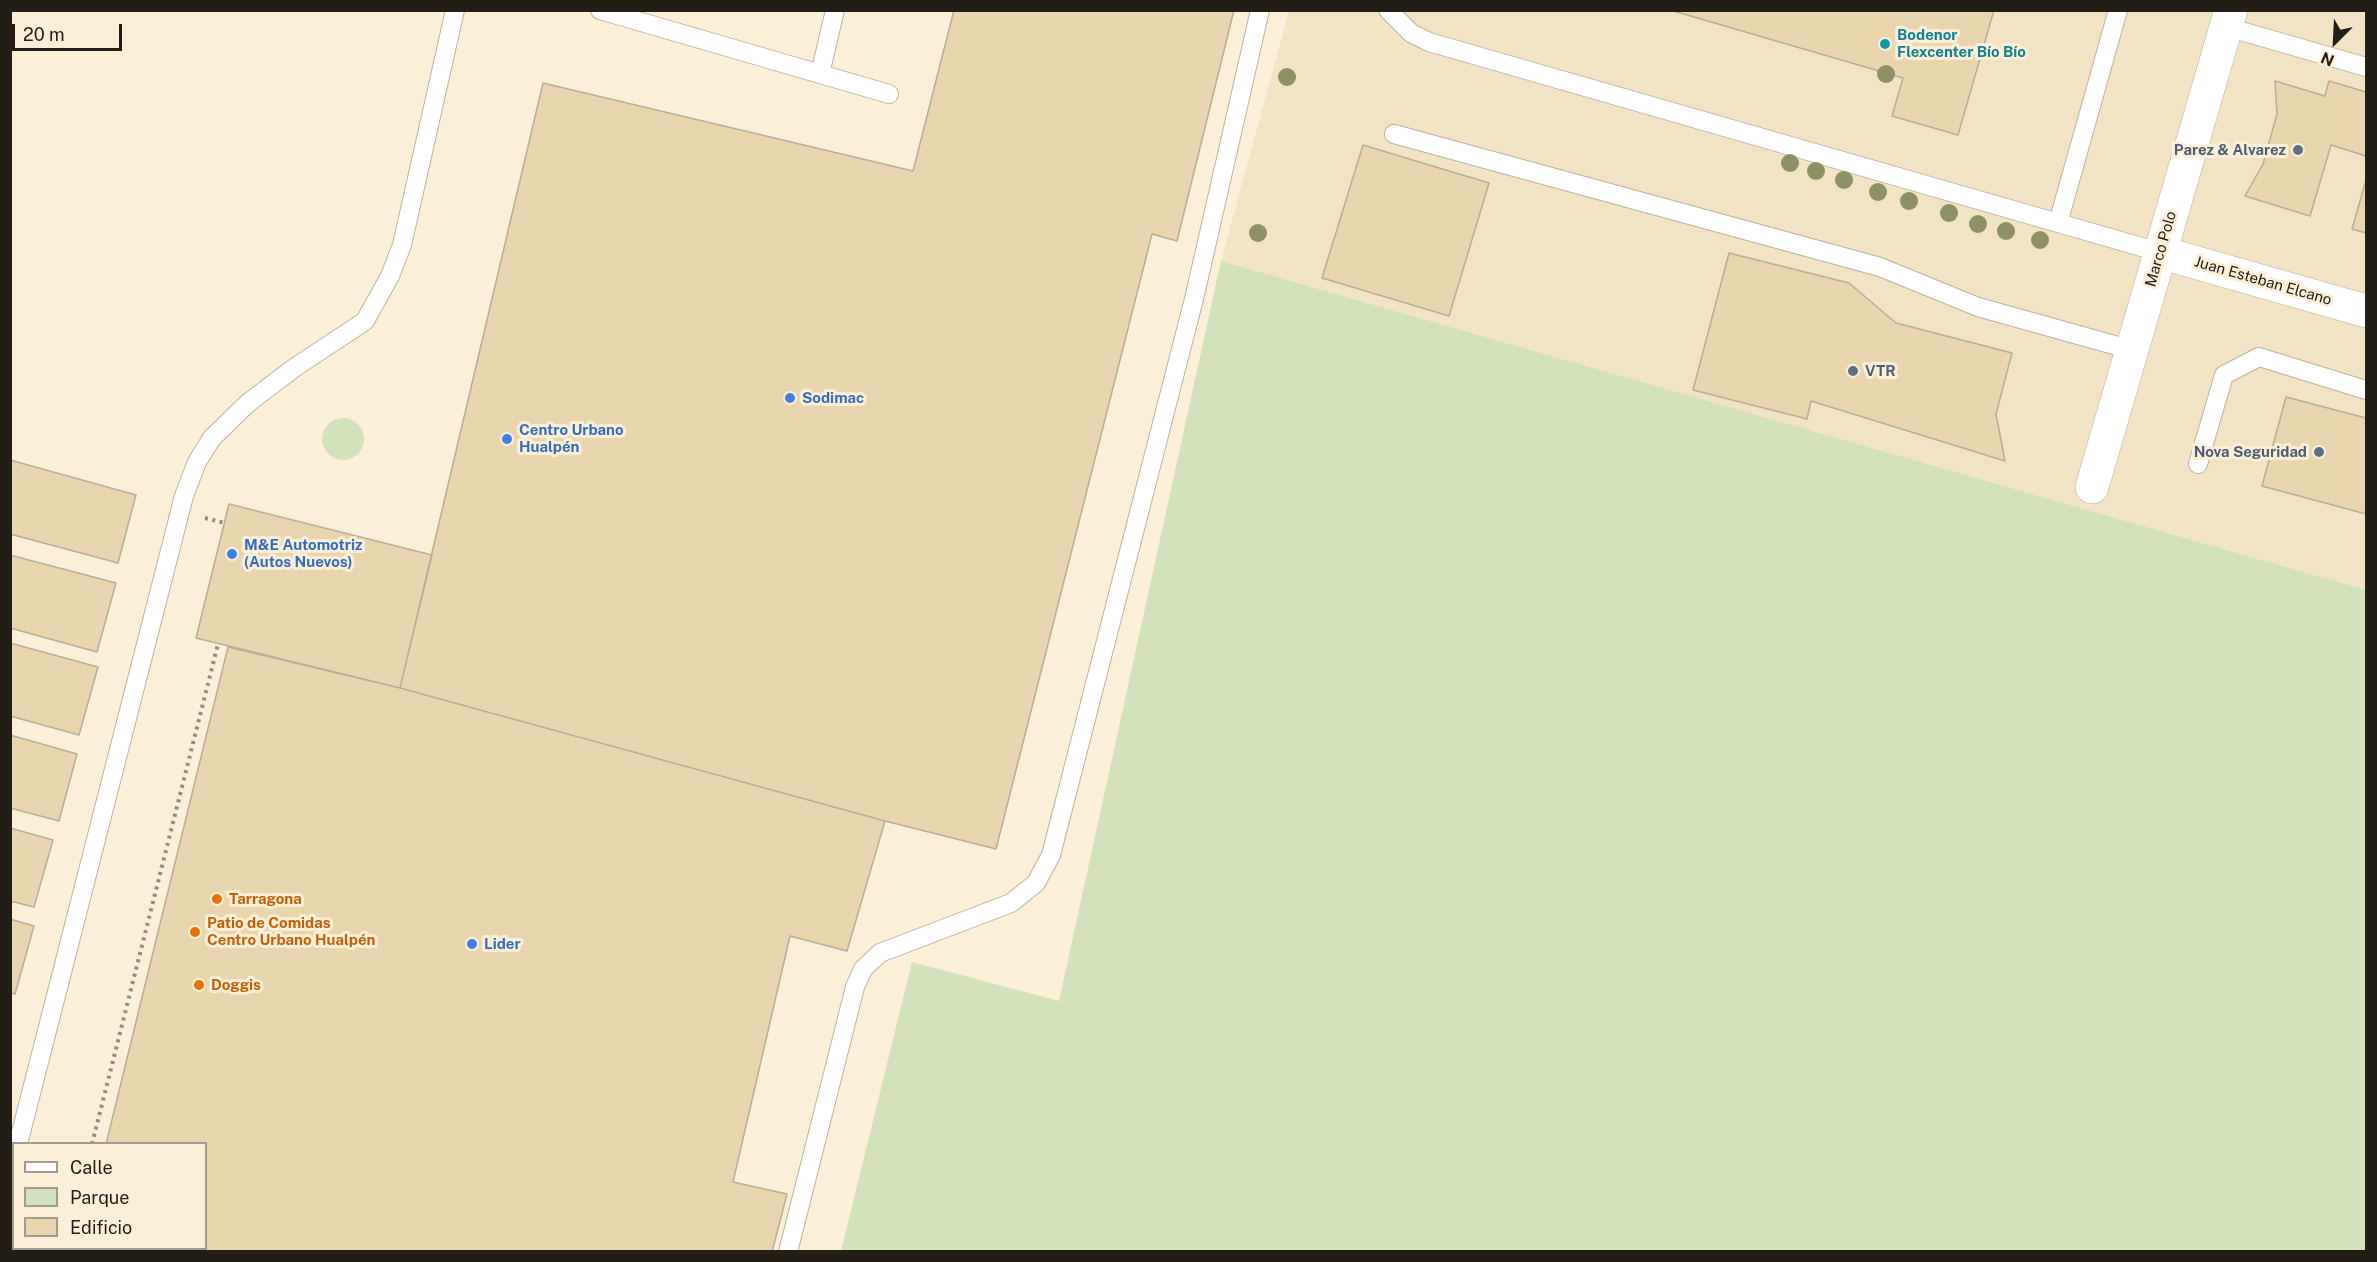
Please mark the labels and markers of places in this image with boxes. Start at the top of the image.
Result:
place label: Bodenor Flexcenter Bío Bío [1897,26,2026,61]
marker: Bodenor Flexcenter Bío Bío [1878,37,1892,51]
place label: Parez & Alvarez [2174,141,2286,159]
marker: Parez & Alvarez [2291,143,2305,157]
place label: VTR [1865,362,1896,380]
marker: VTR [1846,364,1860,378]
place label: Sodimac [802,389,864,407]
marker: Sodimac [783,391,797,405]
place label: Centro Urbano Hualpén [519,421,624,456]
marker: Centro Urbano Hualpén [500,432,514,446]
place label: Nova Seguridad [2194,443,2307,461]
marker: Nova Seguridad [2312,445,2326,459]
place label: M&E Automotriz (Autos Nuevos) [244,536,362,571]
marker: M&E Automotriz (Autos Nuevos) [225,547,239,561]
place label: Tarragona [229,890,302,908]
marker: Tarragona [210,892,224,906]
place label: Patio de Comidas Centro Urbano Hualpén [207,914,376,949]
marker: Patio de Comidas Centro Urbano Hualpén [188,925,202,939]
place label: Lider [484,935,521,953]
marker: Lider [465,937,479,951]
place label: Doggis [211,976,261,994]
marker: Doggis [192,978,206,992]

